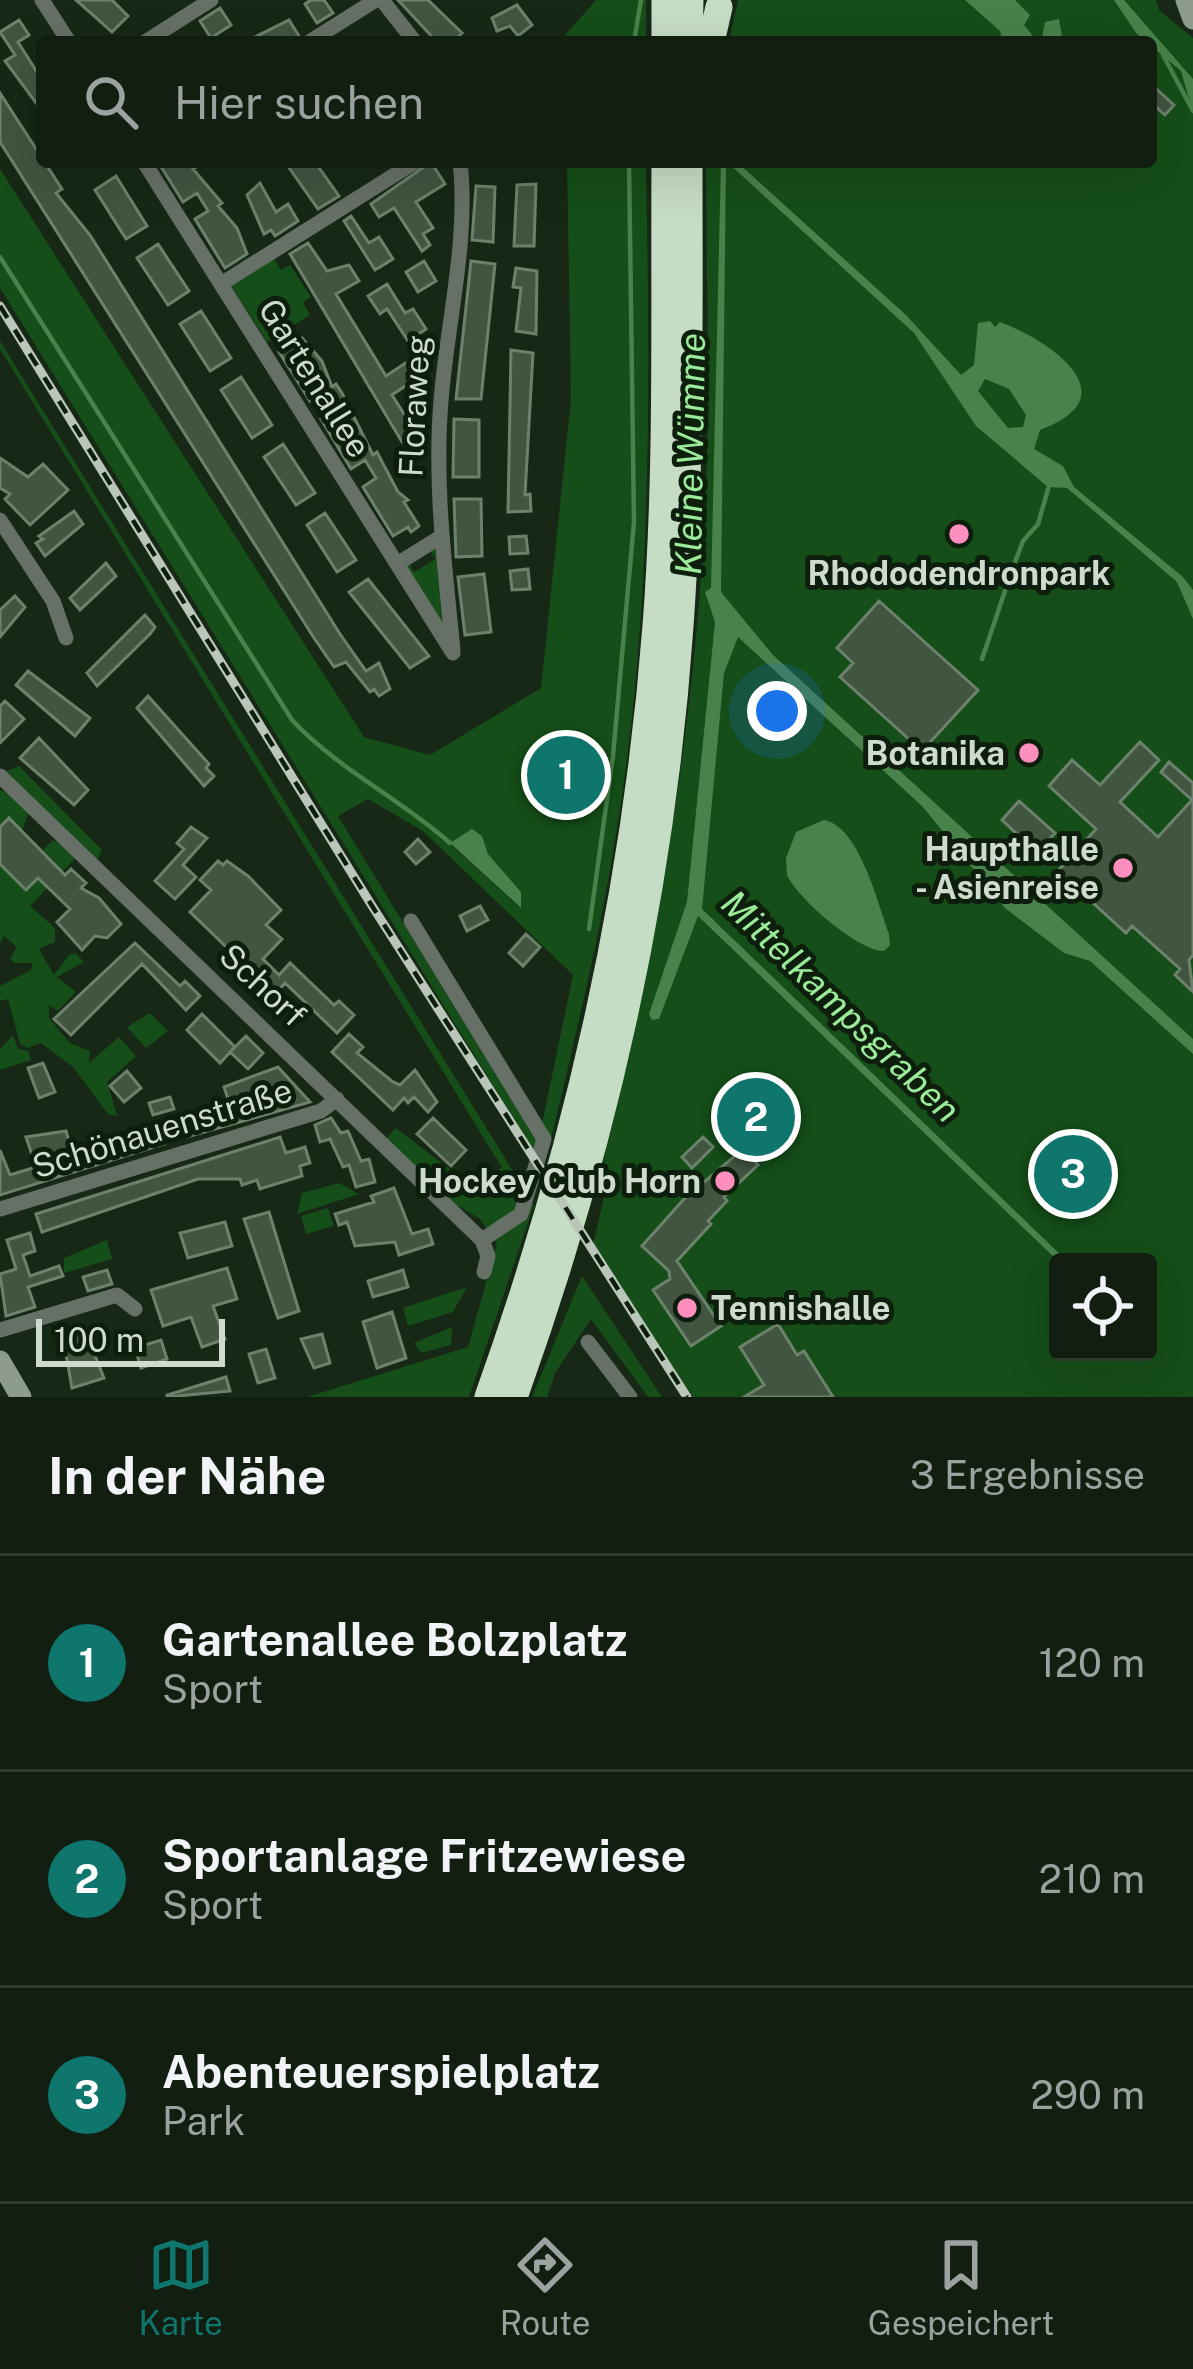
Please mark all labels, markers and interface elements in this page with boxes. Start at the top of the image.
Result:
search box [36,36,1157,168]
icon: search [78,69,144,135]
text: Hier suchen [174,76,424,129]
street label: Gartenallee [251,292,379,464]
water label: Kleine Wümme [667,333,713,575]
street label: Floraweg [391,334,437,478]
marker: Rhododendronpark [946,521,972,547]
place label: Rhododendronpark [808,554,1110,592]
your location [747,681,807,741]
pin: 1 [527,730,605,820]
place label: Botanika [866,734,1005,772]
marker: Botanika [1016,740,1042,766]
place label: Haupthalle - Asienreise [915,830,1099,906]
marker: Haupthalle - Asienreise [1110,855,1136,881]
water label: Mittelkampsgraben [713,882,969,1130]
street label: Schorf [212,936,314,1034]
street label: Schönauenstraße [28,1070,296,1186]
pin: 2 [717,1072,795,1162]
pin: 3 [1034,1129,1112,1219]
place label: Hockey Club Horn [418,1162,701,1200]
marker: Hockey Club Horn [712,1168,738,1194]
map controls [1049,1253,1157,1361]
button: locate [1049,1253,1157,1361]
place label: Tennishalle [711,1289,891,1327]
marker: Tennishalle [674,1295,700,1321]
scale bar [36,1313,225,1366]
text: 100 m [54,1321,144,1359]
text: In der Nähe [48,1446,326,1505]
text: 3 Ergebnisse [910,1452,1145,1498]
text: Gartenallee Bolzplatz [162,1613,627,1666]
text: 1 [79,1640,95,1686]
text: 120 m [1039,1640,1145,1686]
text: Sport [162,1666,263,1712]
text: Sportanlage Fritzewiese [162,1829,686,1882]
text: 2 [75,1856,99,1902]
text: 210 m [1039,1856,1145,1902]
text: Sport [162,1882,263,1928]
text: Abenteuerspielplatz [162,2045,600,2098]
text: 3 [74,2072,100,2118]
text: 290 m [1031,2072,1145,2118]
text: Park [162,2098,245,2144]
tab: Karte [139,2232,223,2342]
tab: Route [500,2232,590,2342]
tab: Gespeichert [868,2232,1054,2342]

